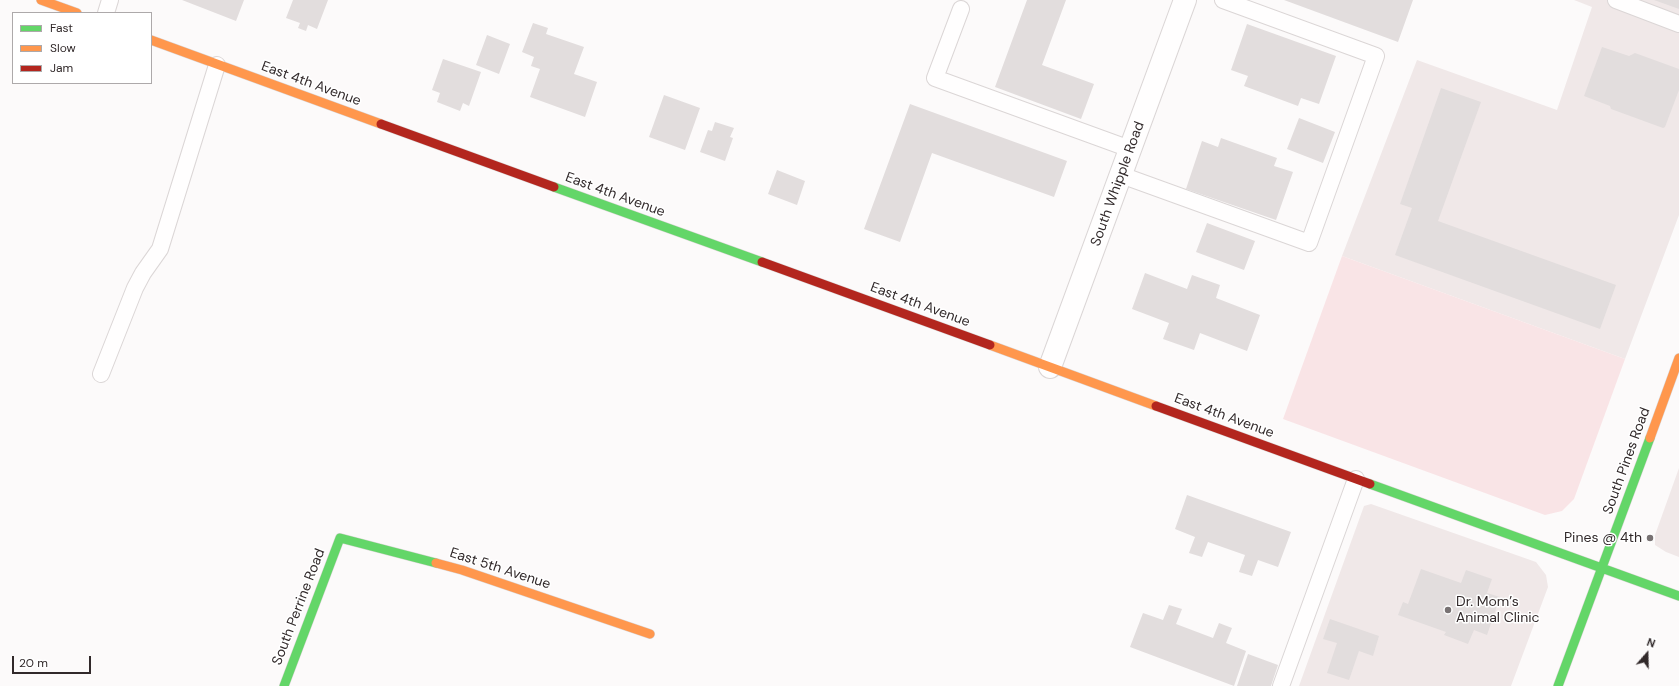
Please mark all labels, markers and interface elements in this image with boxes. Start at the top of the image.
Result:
legend [12,12,152,84]
text: Fast [50,20,73,36]
text: Slow [50,40,76,56]
street label: East 4th Avenue [259,58,363,110]
text: Jam [50,60,73,76]
street label: South Whipple Road [1088,119,1148,249]
street label: East 4th Avenue [563,169,667,221]
street label: East 4th Avenue [868,279,972,331]
street label: East 4th Avenue [1172,390,1276,442]
street label: South Pines Road [1600,405,1654,517]
place label: Pines @ 4th [1564,530,1642,546]
marker: Pines @ 4th [1645,533,1655,543]
street label: East 5th Avenue [448,545,552,593]
street label: South Perrine Road [269,546,329,668]
place label: Dr. Mom’s Animal Clinic [1456,594,1540,626]
marker: Dr. Mom’s Animal Clinic [1443,605,1453,615]
north arrow [1627,634,1667,674]
text: N [1645,635,1657,651]
scale bar [14,648,93,674]
text: 20 m [19,655,48,671]

